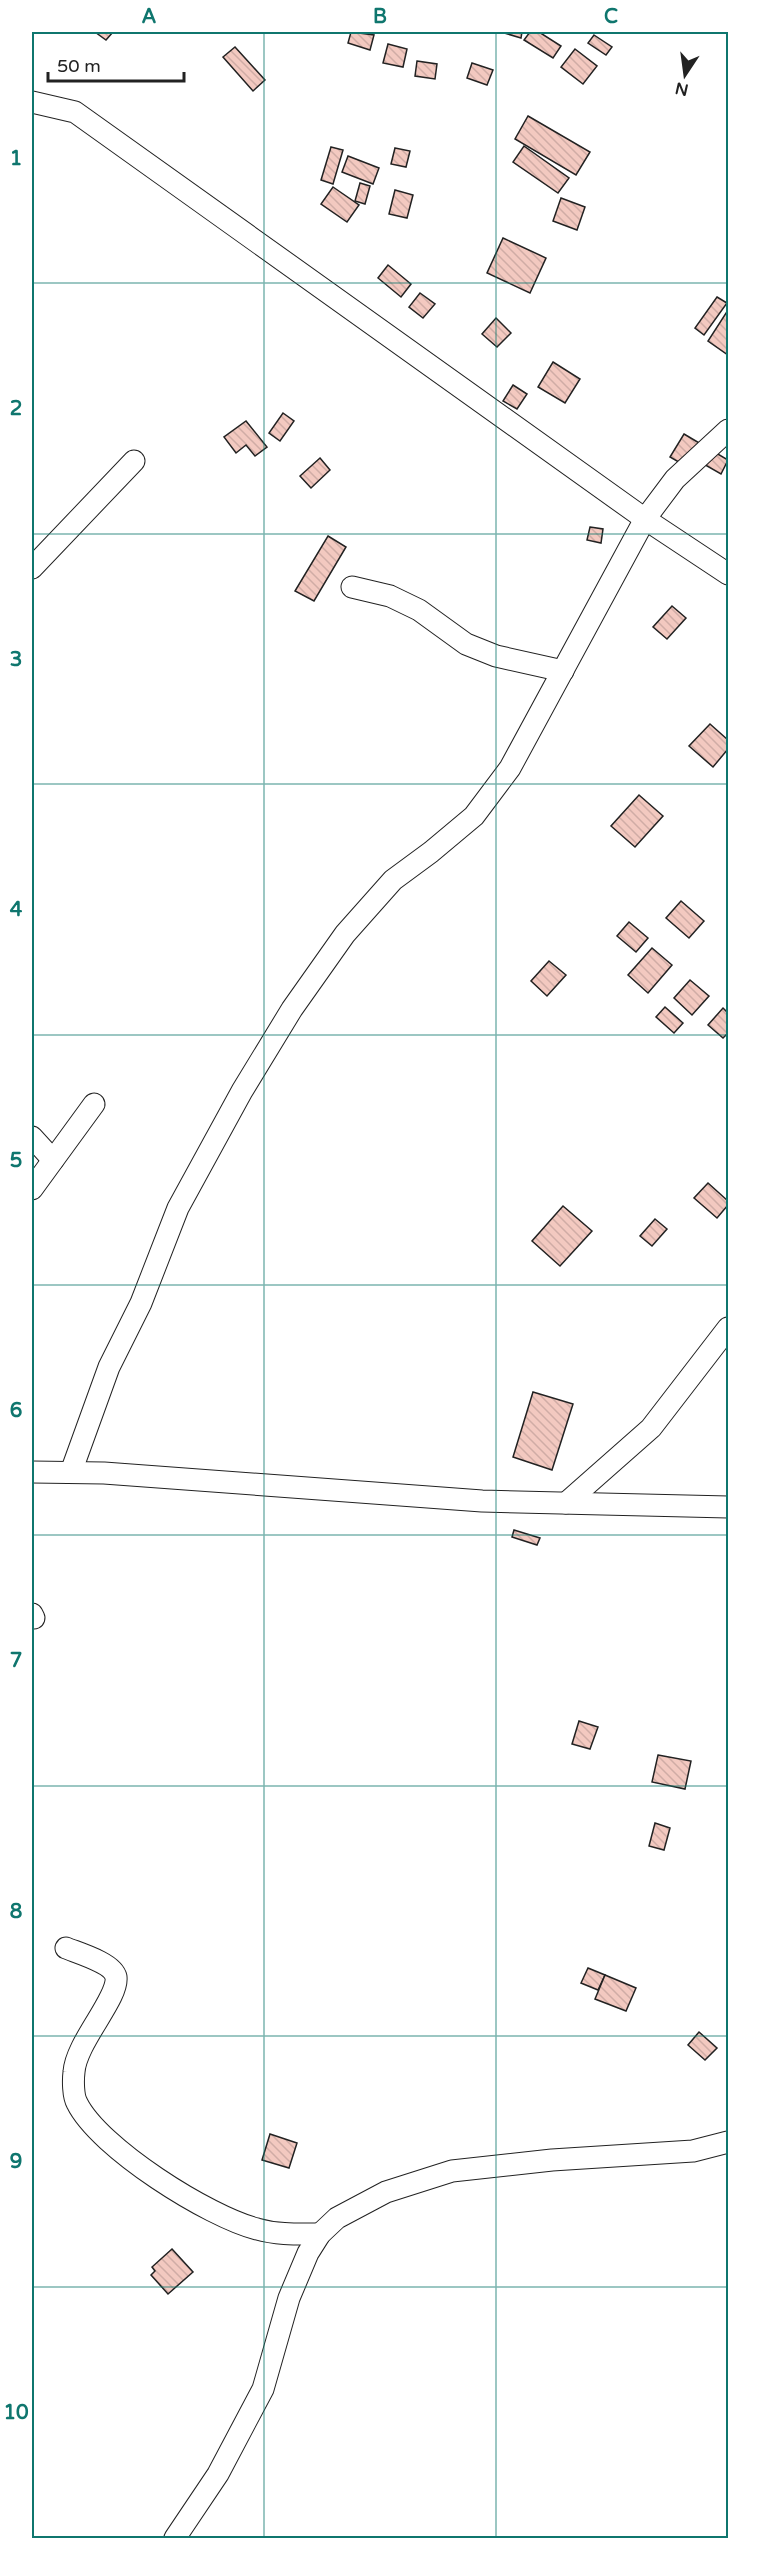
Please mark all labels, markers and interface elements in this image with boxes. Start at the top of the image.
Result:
text: A [142,5,157,29]
text: B [373,5,387,29]
text: C [604,5,618,29]
scale bar [48,45,184,83]
north arrow [655,45,715,105]
text: 50 m [57,55,101,77]
text: N [673,77,690,100]
text: 1 [10,147,22,171]
text: 2 [10,397,22,421]
text: 3 [10,648,22,672]
text: 4 [10,898,23,922]
text: 5 [10,1149,22,1173]
text: 6 [10,1399,22,1423]
text: 7 [10,1649,22,1673]
text: 8 [10,1900,22,1924]
text: 9 [10,2150,22,2174]
text: 10 [3,2401,29,2425]

